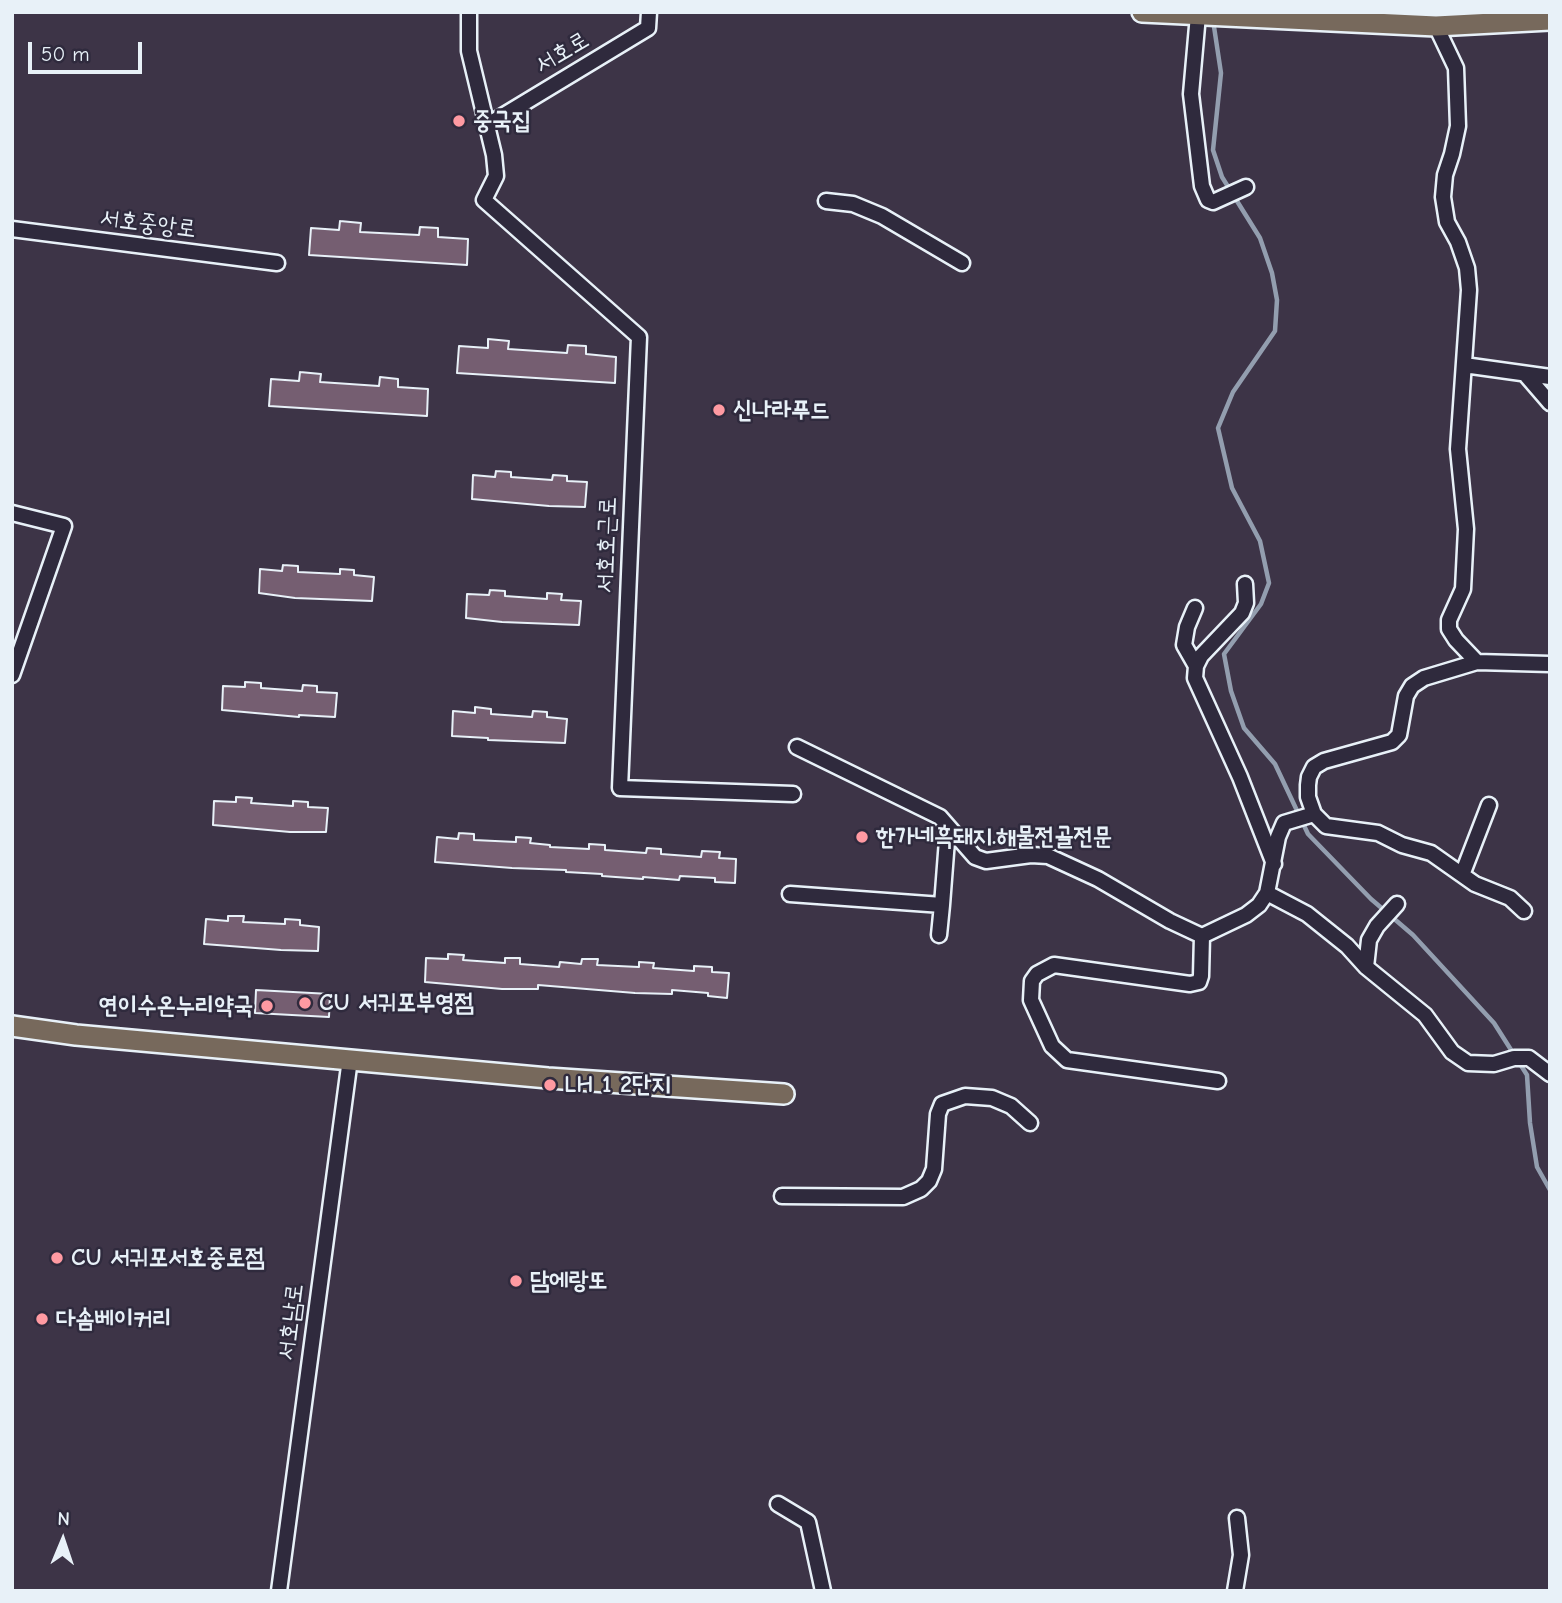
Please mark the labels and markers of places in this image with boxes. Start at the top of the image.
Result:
place label: 중국집 [473,107,531,135]
marker: 중국집 [451,113,467,129]
place label: 신나라푸드 [733,396,830,424]
marker: 신나라푸드 [711,402,727,418]
place label: 한가네흑돼지.해물전골전문 [876,823,1112,851]
marker: 한가네흑돼지.해물전골전문 [854,829,870,845]
place label: CU 서귀포부영점 [319,989,474,1017]
place label: 연이수온누리약국 [99,992,253,1020]
marker: CU 서귀포부영점 [297,995,313,1011]
marker: 연이수온누리약국 [259,998,275,1014]
place label: LH 1 2단지 [564,1071,671,1099]
marker: LH 1 2단지 [542,1077,558,1093]
place label: CU 서귀포서호중로점 [71,1244,265,1272]
marker: CU 서귀포서호중로점 [49,1250,65,1266]
place label: 담에랑또 [530,1267,607,1295]
marker: 담에랑또 [508,1273,524,1289]
place label: 다솜베이커리 [56,1305,172,1333]
marker: 다솜베이커리 [34,1311,50,1327]

